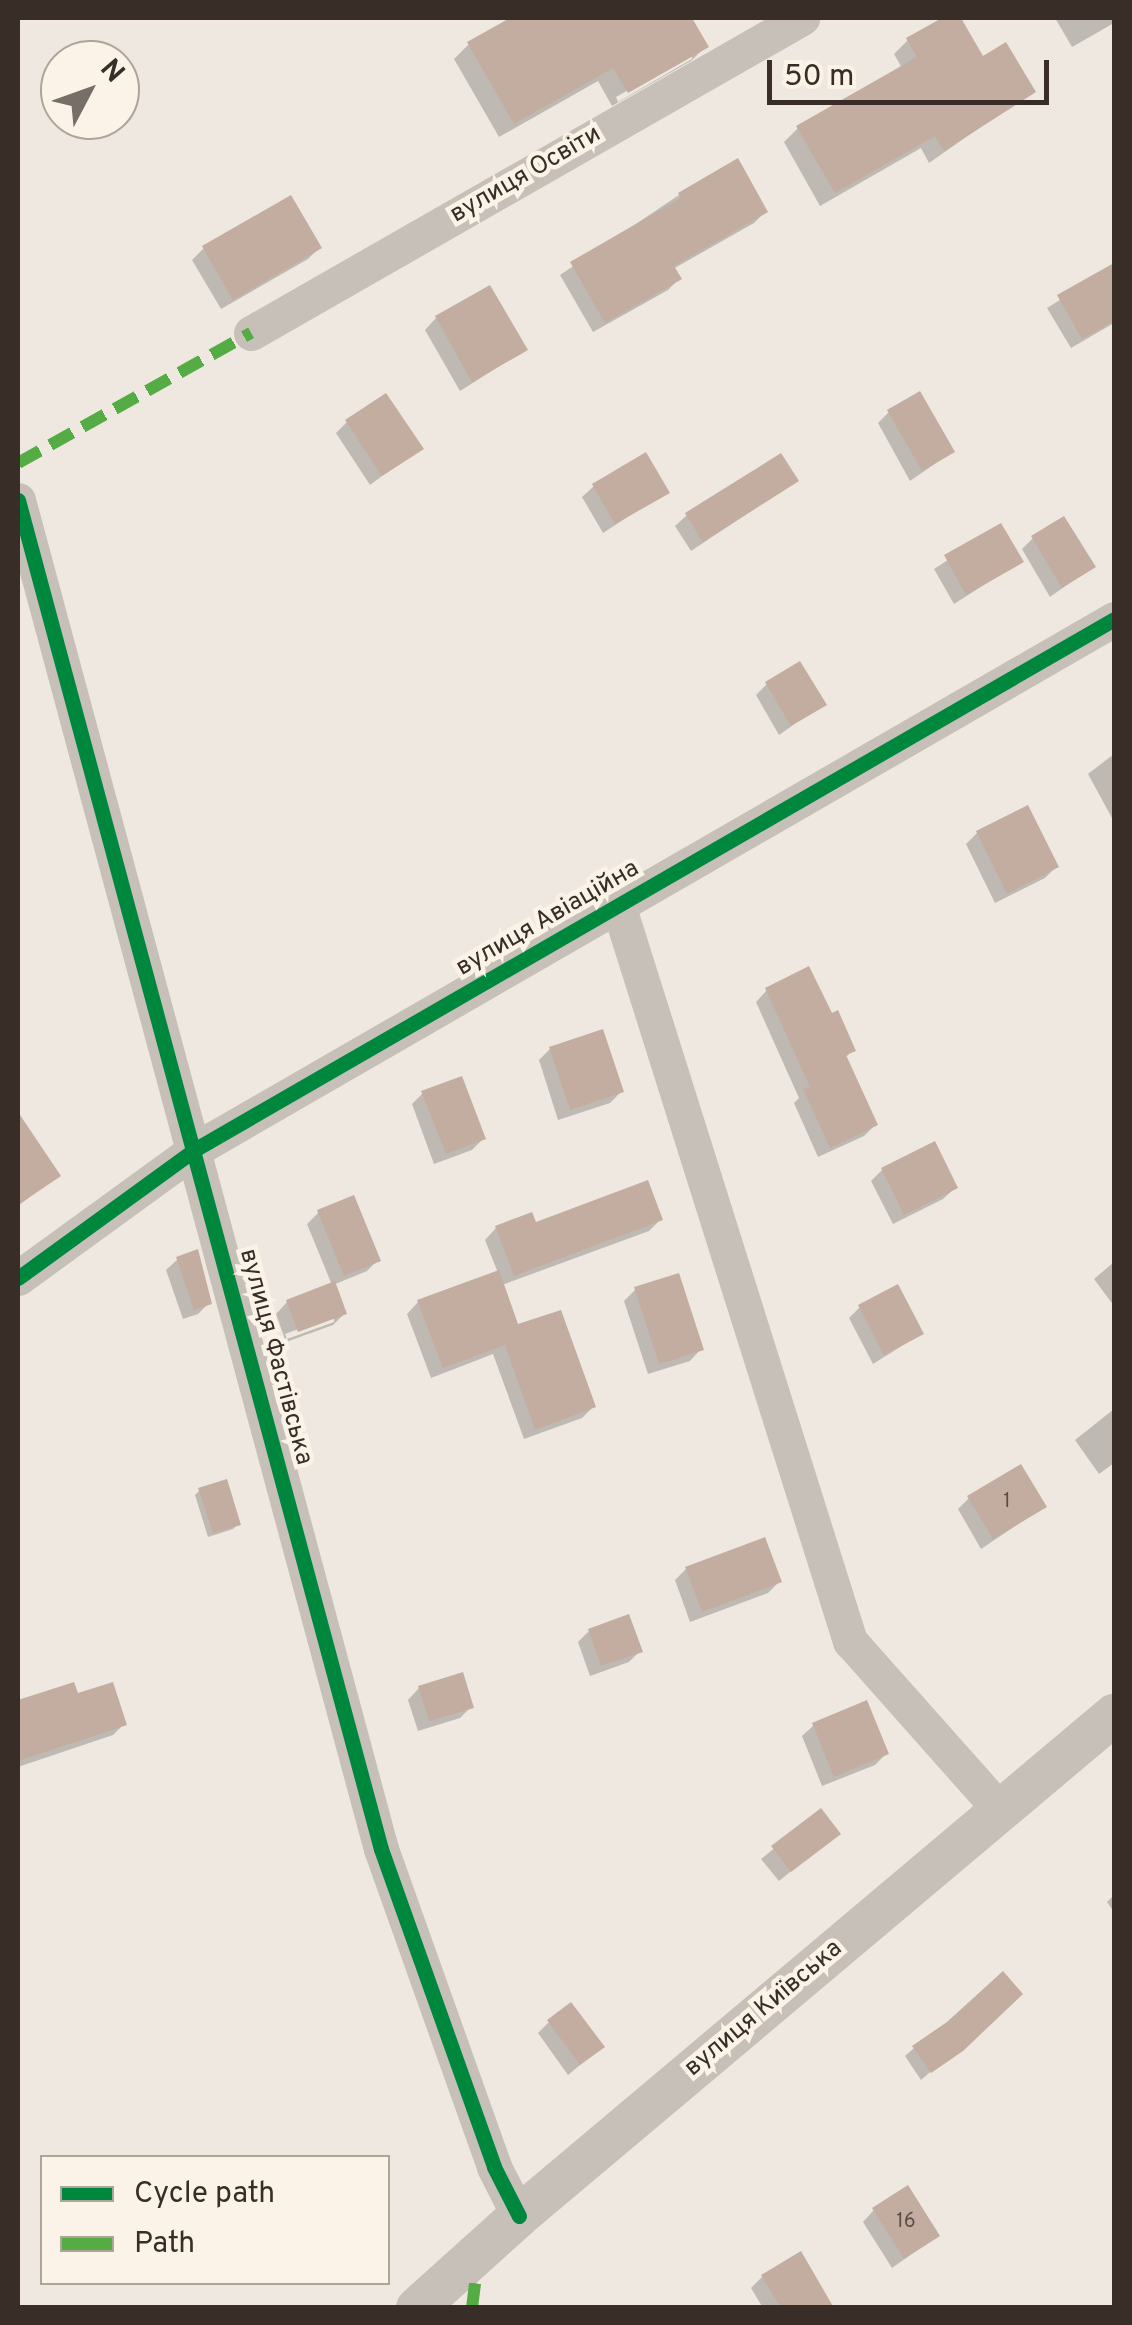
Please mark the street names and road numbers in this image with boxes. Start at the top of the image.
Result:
street label: вулиця Освіти [445,120,607,230]
street label: вулиця Авіаційна [451,854,645,984]
street label: вулиця Фастівська [232,1246,318,1468]
street label: вулиця Київська [679,1934,849,2084]

